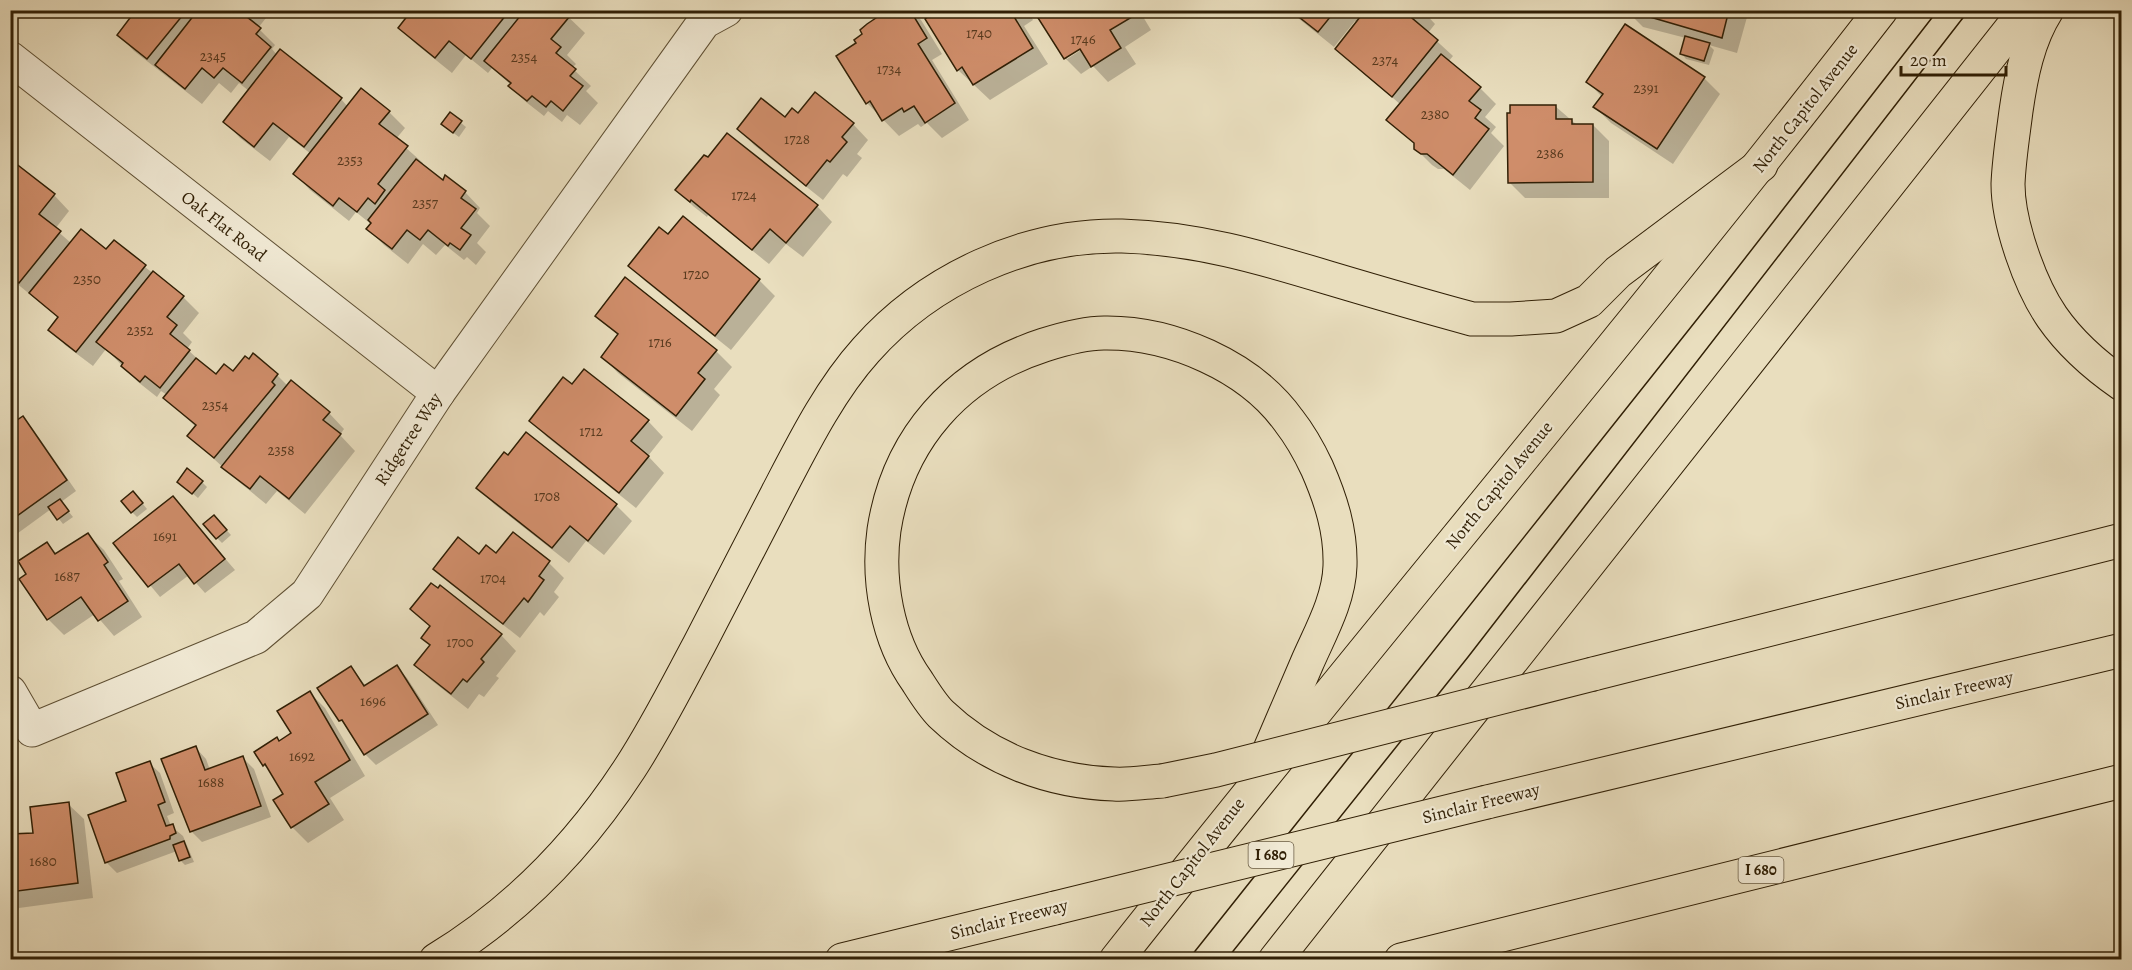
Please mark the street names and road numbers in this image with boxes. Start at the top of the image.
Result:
street label: North Capitol Avenue [1747,38,1863,178]
street label: Oak Flat Road [176,185,272,267]
street label: Ridgetree Way [369,387,448,490]
street label: North Capitol Avenue [1440,416,1558,554]
street label: Sinclair Freeway [1893,665,2016,715]
street label: Sinclair Freeway [1420,777,1543,829]
street label: North Capitol Avenue [1134,792,1250,932]
road number: I 680 [1248,842,1294,868]
road number: I 680 [1738,857,1784,883]
street label: Sinclair Freeway [948,893,1071,945]

